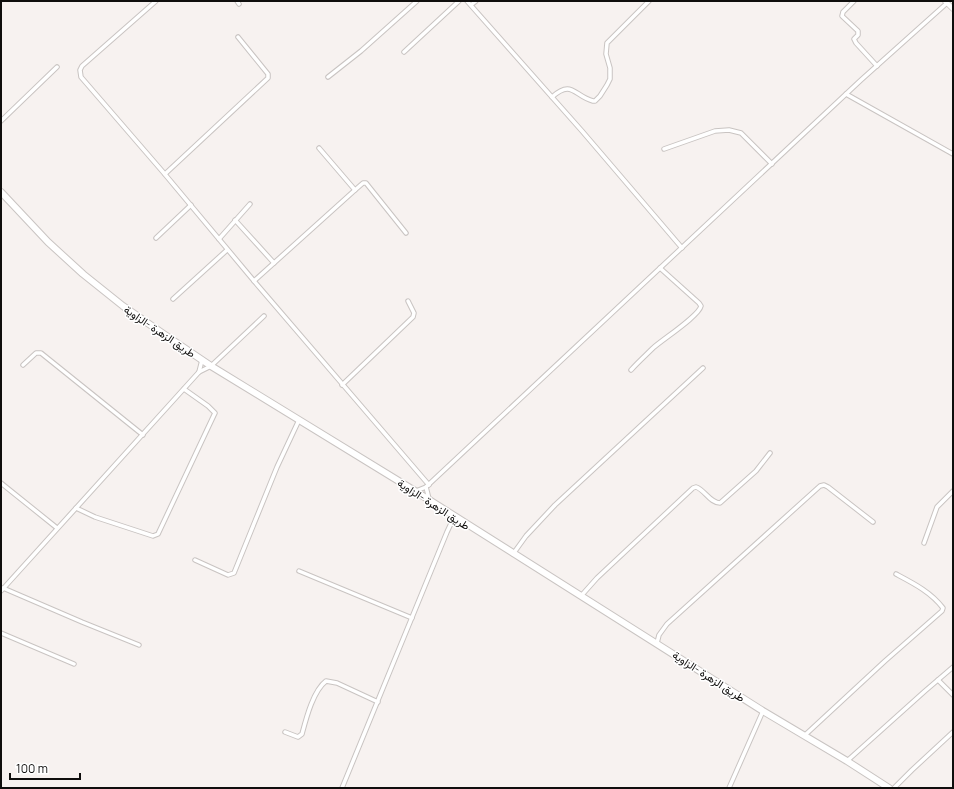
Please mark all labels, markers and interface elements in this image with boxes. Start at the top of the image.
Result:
street label: طريق الزهرة -الزاوية [121,301,199,361]
street label: طريق الزهرة -الزاوية [395,475,473,533]
street label: طريق الزهرة -الزاوية [670,647,748,705]
scale bar [10,755,80,781]
text: 100 m [16,760,48,777]

